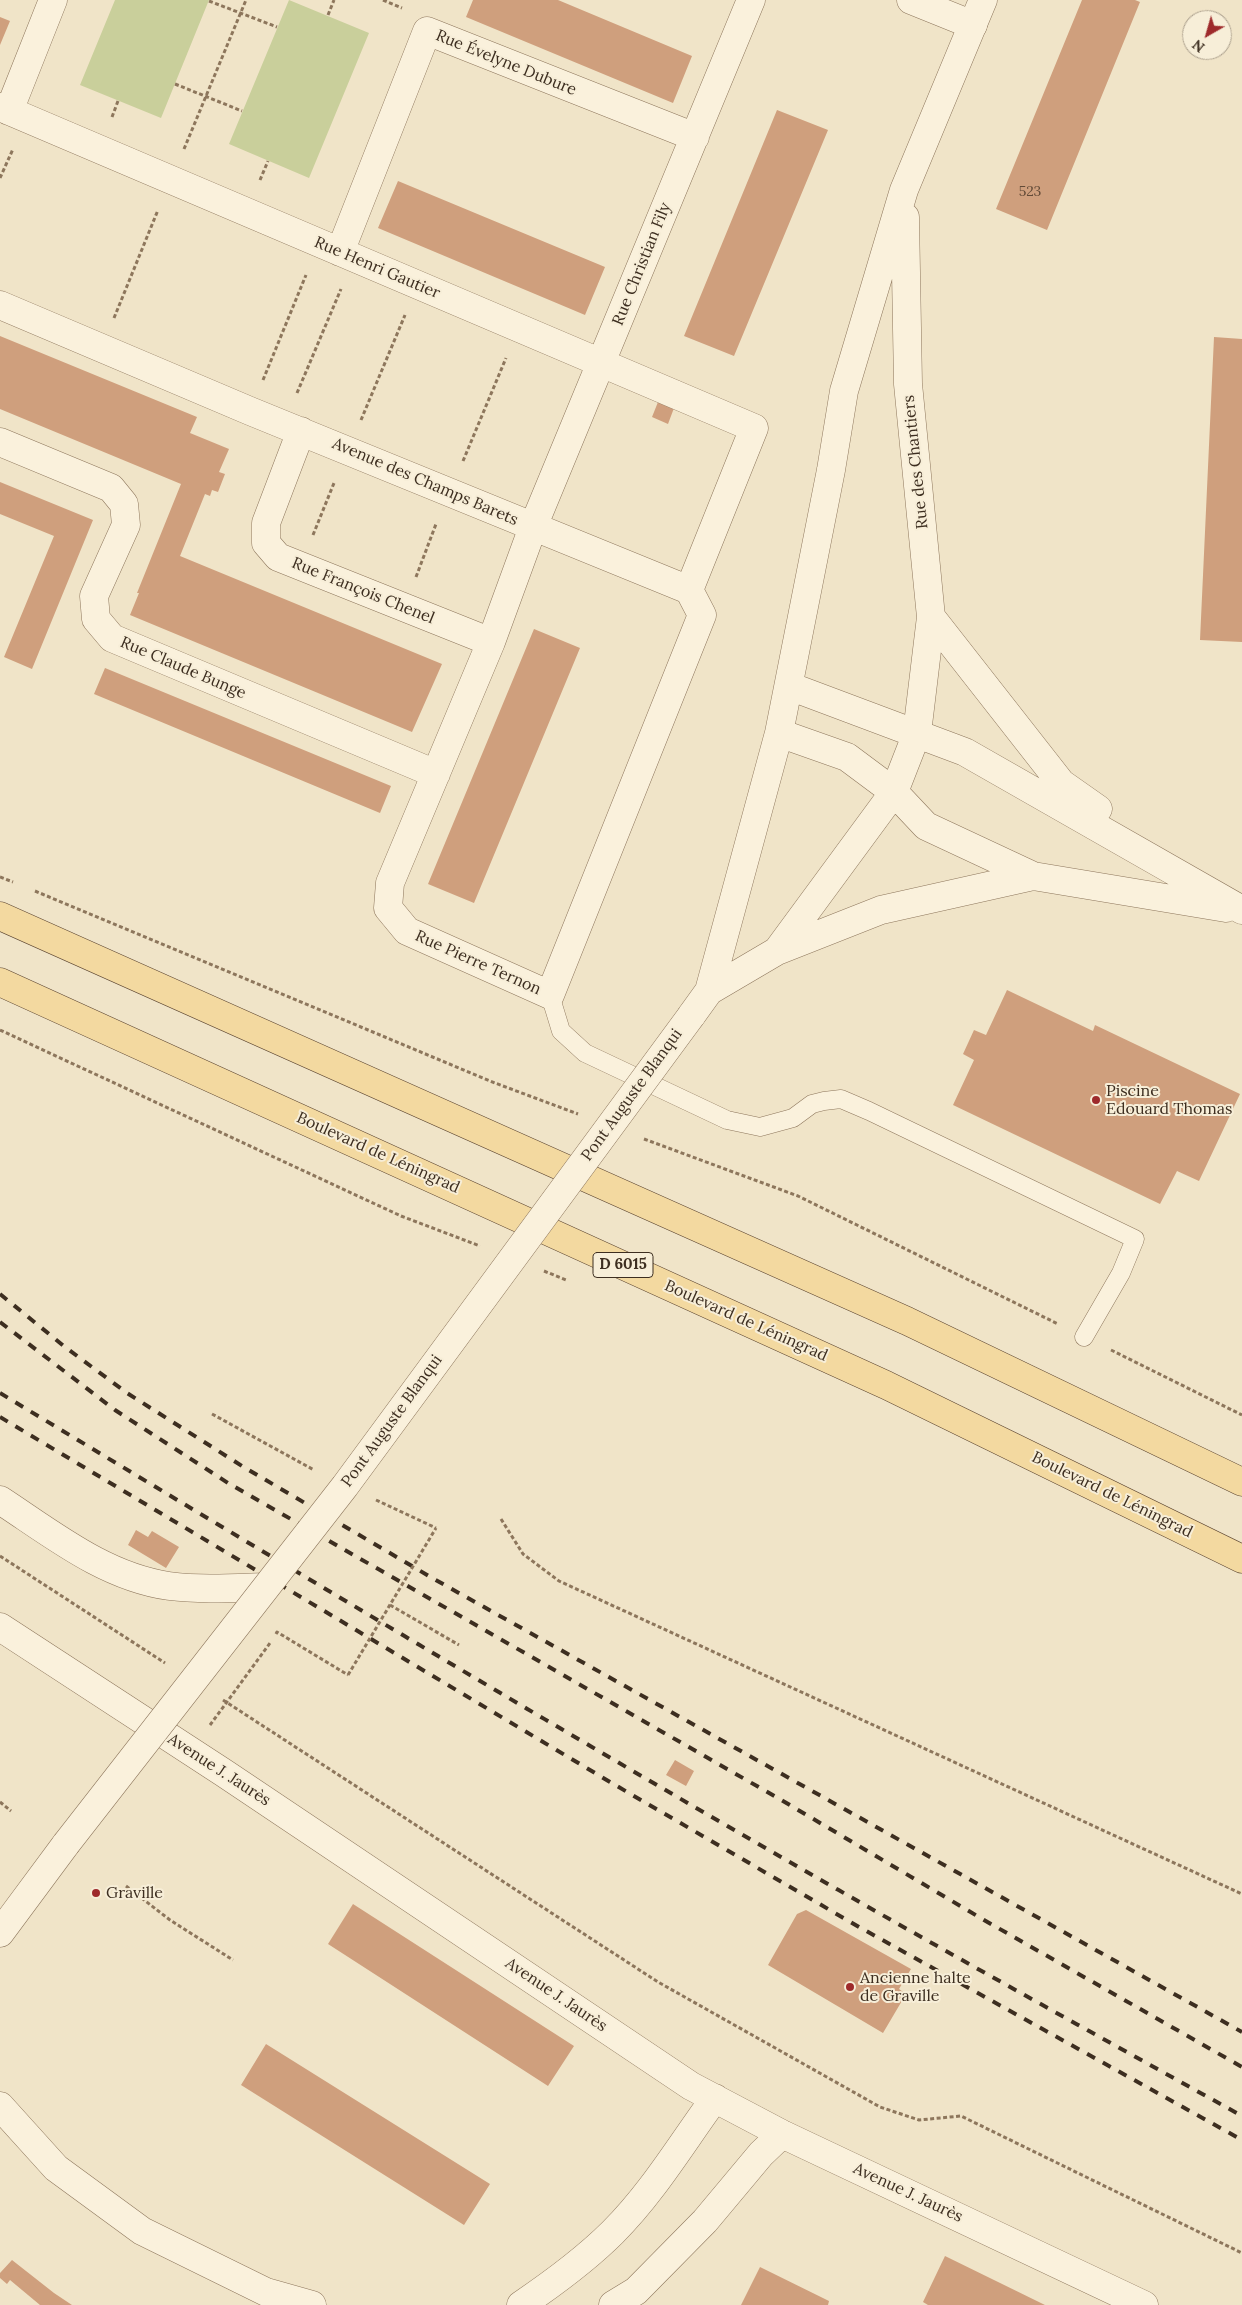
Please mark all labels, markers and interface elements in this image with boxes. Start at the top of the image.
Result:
north arrow [1182,10,1232,60]
street label: Rue Évelyne Dubure [433,26,579,100]
text: N [1189,36,1208,56]
house number: 523 [1019,184,1041,200]
street label: Rue Christian Fily [609,200,675,328]
street label: Rue Henri Gautier [311,233,443,303]
street label: Rue des Chantiers [899,394,933,530]
street label: Avenue des Champs Barets [329,434,521,530]
street label: Rue François Chenel [289,554,437,628]
street label: Rue Claude Bunge [117,633,249,703]
street label: Rue Pierre Ternon [412,927,544,999]
street label: Pont Auguste Blanqui [578,1025,686,1165]
place label: Piscine Edouard Thomas [1106,1081,1232,1119]
marker: Piscine Edouard Thomas [1090,1094,1102,1106]
street label: Boulevard de Léningrad [294,1108,462,1198]
road number: D 6015 [593,1252,653,1278]
street label: Boulevard de Léningrad [662,1276,830,1366]
street label: Pont Auguste Blanqui [338,1351,446,1491]
street label: Boulevard de Léningrad [1029,1448,1195,1542]
street label: Avenue J. Jaurès [164,1730,274,1810]
place label: Graville [106,1883,163,1903]
marker: Graville [90,1887,102,1899]
street label: Avenue J. Jaurès [501,1954,611,2036]
place label: Ancienne halte de Graville [860,1968,971,2006]
marker: Ancienne halte de Graville [844,1981,856,1993]
street label: Avenue J. Jaurès [850,2159,966,2227]

